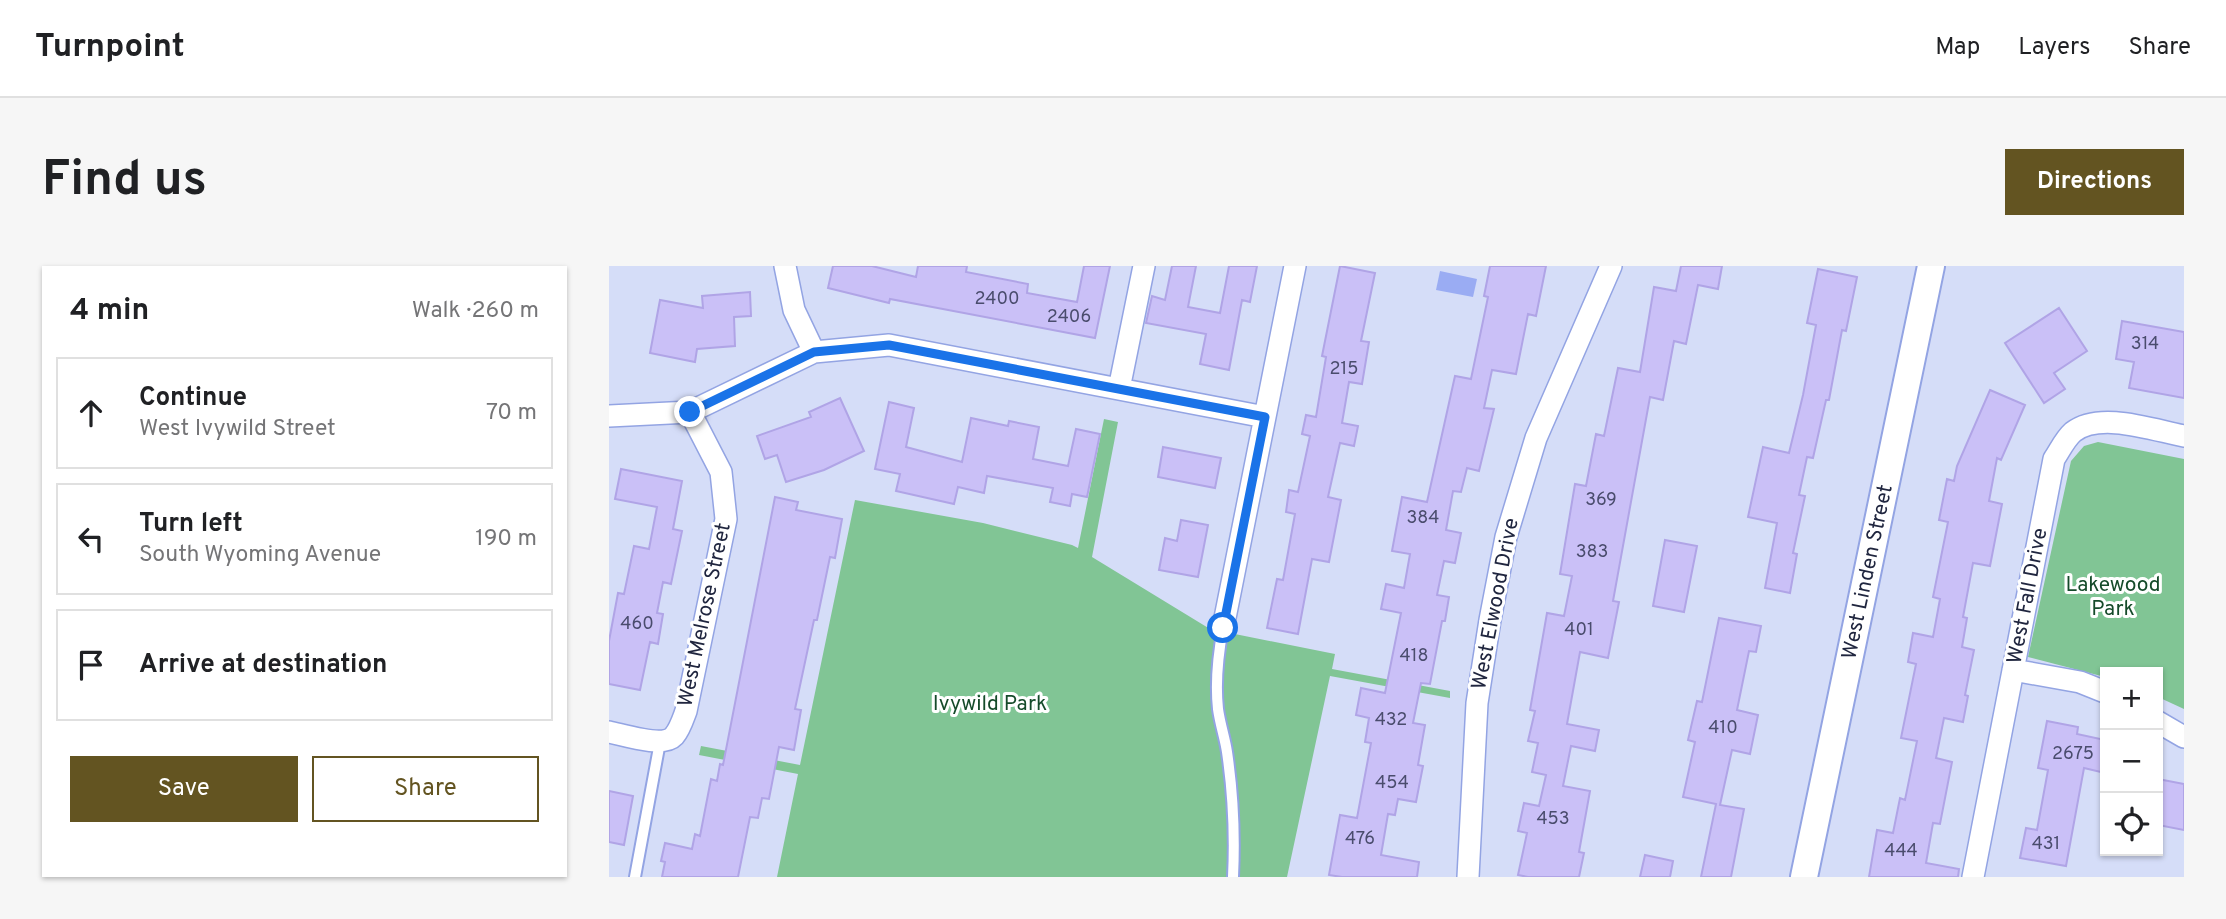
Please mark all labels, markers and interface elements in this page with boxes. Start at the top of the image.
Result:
text: Turnpoint [35,27,185,69]
text: Map [1935,33,1980,63]
text: Layers [2018,33,2090,63]
text: Share [2128,33,2191,63]
button: Directions [2005,149,2184,215]
text: Find us [42,151,207,213]
house number: 2400 [975,288,1019,311]
text: 4 min [70,293,149,330]
text: Walk · 260 m [412,297,539,326]
house number: 2406 [1047,306,1091,329]
house number: 314 [2131,333,2159,356]
house number: 215 [1330,358,1358,381]
text: Continue [139,382,247,415]
icon: ahead [72,394,110,432]
route end [674,396,705,427]
text: 70 m [486,399,537,428]
text: West Ivywild Street [139,415,336,444]
street label: West Linden Street [1836,482,1900,662]
house number: 369 [1585,489,1617,512]
house number: 384 [1406,507,1440,530]
text: Turn left [139,508,243,541]
street label: West Elwood Drive [1466,516,1526,692]
icon: left [72,520,110,558]
street label: West Melrose Street [672,521,738,709]
text: 190 m [475,525,537,554]
street label: West Fall Drive [2002,526,2054,666]
text: South Wyoming Avenue [139,541,381,570]
house number: 383 [1576,541,1608,564]
park label: Lakewood Park [2065,572,2161,623]
route start [1207,612,1238,643]
house number: 460 [620,613,654,636]
house number: 401 [1564,619,1594,642]
house number: 418 [1400,645,1428,668]
icon: arrive [72,646,110,684]
text: Arrive at destination [139,649,387,682]
map controls [2100,667,2163,856]
button: + [2100,667,2163,730]
park label: Ivywild Park [933,691,1047,718]
house number: 432 [1375,709,1407,732]
house number: 410 [1708,717,1738,740]
button: − [2100,730,2163,793]
house number: 2675 [2052,743,2094,766]
button: Save [70,756,298,822]
button: Share [312,756,539,822]
house number: 454 [1375,772,1409,795]
button: locate [2100,793,2163,856]
house number: 453 [1536,808,1570,831]
house number: 476 [1345,828,1375,851]
house number: 431 [2032,833,2060,856]
house number: 444 [1884,840,1918,863]

